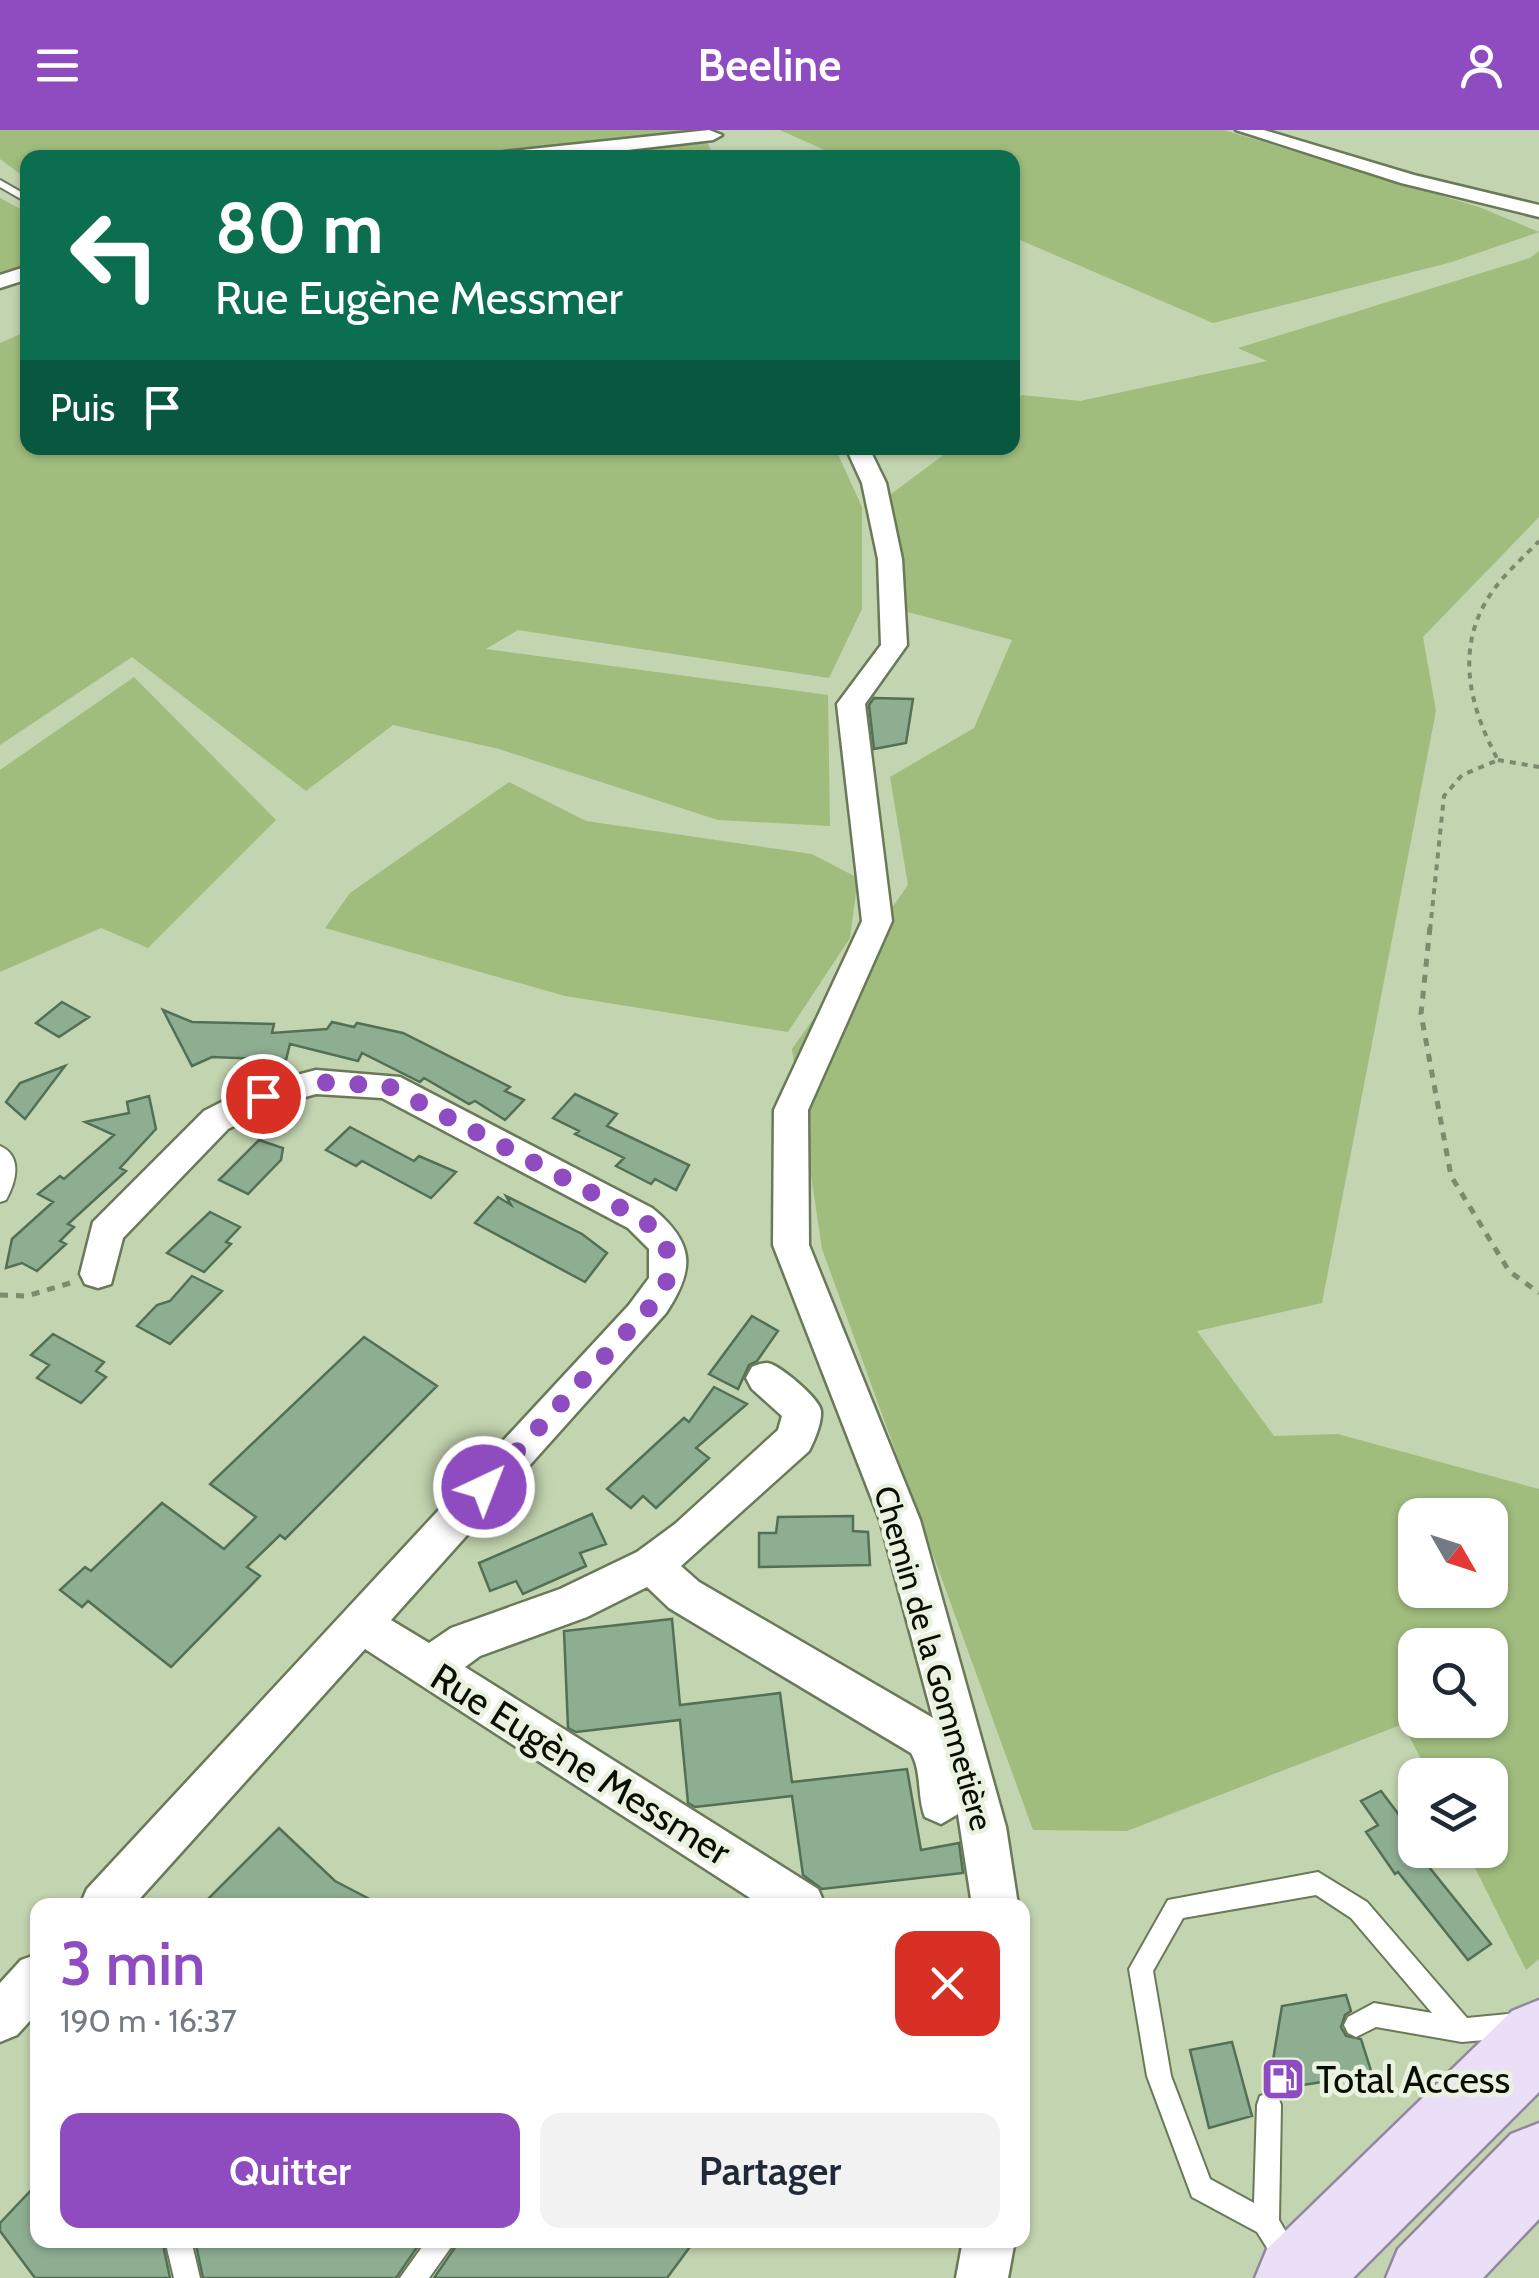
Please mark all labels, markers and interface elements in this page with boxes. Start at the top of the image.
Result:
icon: menu [30,38,85,93]
text: Beeline [698,38,841,92]
icon: person [1454,38,1509,93]
text: 80 m [215,185,383,271]
icon: left [50,190,180,320]
text: Rue Eugène Messmer [215,271,623,325]
icon: arrive [135,380,190,435]
text: Puis [50,384,115,431]
pin [221,1054,306,1139]
icon: arrive [236,1069,291,1124]
position arrow [432,1435,536,1539]
street label: Chemin de la Gommetière [866,1481,1002,1835]
north arrow [1398,1498,1508,1608]
map controls [1398,1498,1508,1868]
button: search [1398,1628,1508,1738]
street label: Rue Eugène Messmer [423,1653,739,1875]
button: layers [1398,1758,1508,1868]
text: 3 min [60,1927,205,2000]
button: close [895,1931,1000,2036]
text: 190 m · 16:37 [60,2001,237,2040]
fuel station icon: Total Access [1260,2056,1306,2102]
place label: Total Access [1316,2056,1510,2103]
button: Quitter [60,2113,520,2228]
button: Partager [540,2113,1000,2228]

